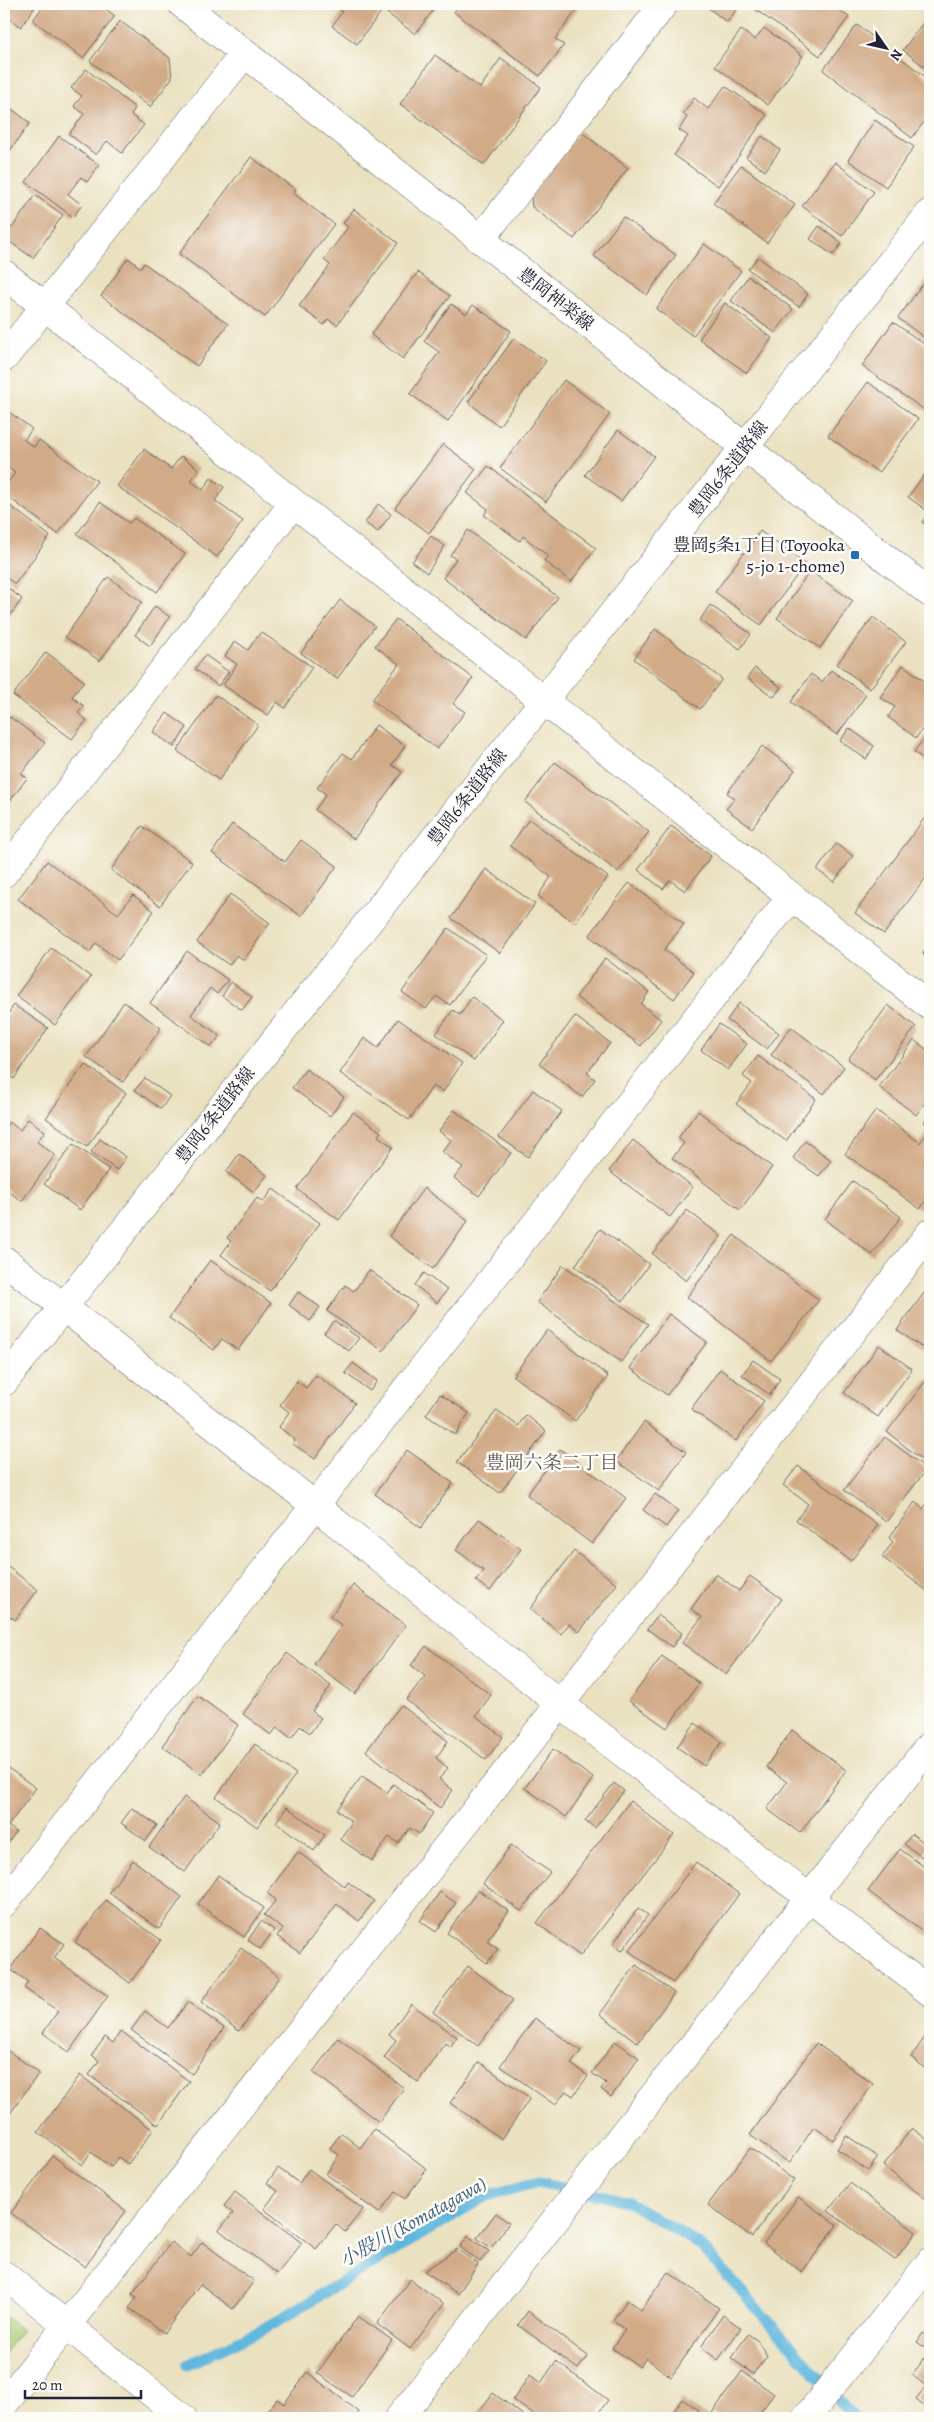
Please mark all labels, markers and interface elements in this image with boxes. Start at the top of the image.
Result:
north arrow [862,22,912,72]
text: N [886,45,907,65]
street label: 豊岡神楽線 [513,262,599,336]
street label: 豊岡6条道路線 [683,416,773,522]
place label: 豊岡5条1丁目 (Toyooka 5-jo 1-chome) [673,533,846,578]
marker: 豊岡5条1丁目 (Toyooka 5-jo 1-chome) [849,549,861,561]
street label: 豊岡6条道路線 [422,744,512,850]
street label: 豊岡6条道路線 [170,1062,260,1168]
district label: 豊岡六条二丁目 [485,1450,619,1476]
water label: 小股川 (Komatagawa) [335,2171,491,2273]
scale bar [25,2367,141,2399]
text: 20 m [32,2375,63,2395]

